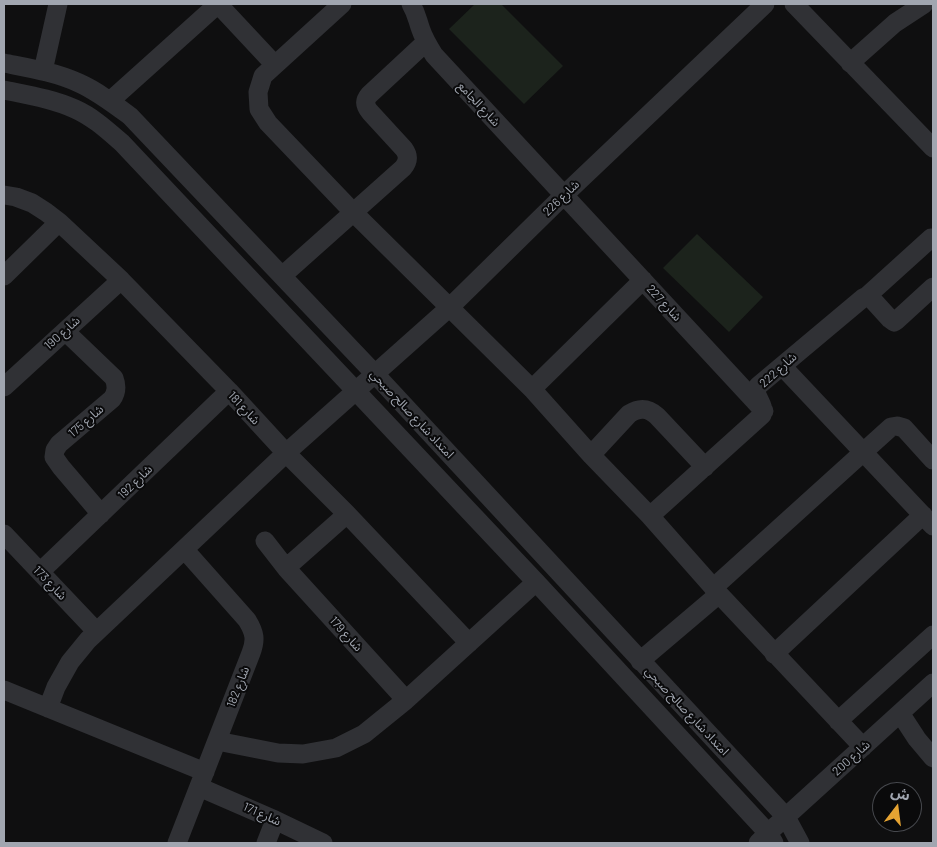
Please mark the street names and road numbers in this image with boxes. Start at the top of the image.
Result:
street label: شارع الجامع [455,79,503,129]
street label: شارع 226 [540,177,582,219]
street label: شارع 227 [644,282,684,324]
street label: شارع 190 [41,313,83,353]
street label: شارع 222 [756,350,800,390]
street label: امتداد شارع صالح صبحي [367,367,457,461]
street label: شارع 181 [225,388,263,428]
street label: شارع 175 [65,402,107,440]
street label: شارع 192 [115,462,155,502]
street label: شارع 173 [30,563,70,603]
street label: شارع 179 [327,614,365,654]
street label: امتداد شارع صالح صبحي [642,664,732,758]
street label: شارع 182 [224,665,252,709]
street label: شارع 200 [829,737,873,779]
street label: شارع 171 [241,799,283,829]

